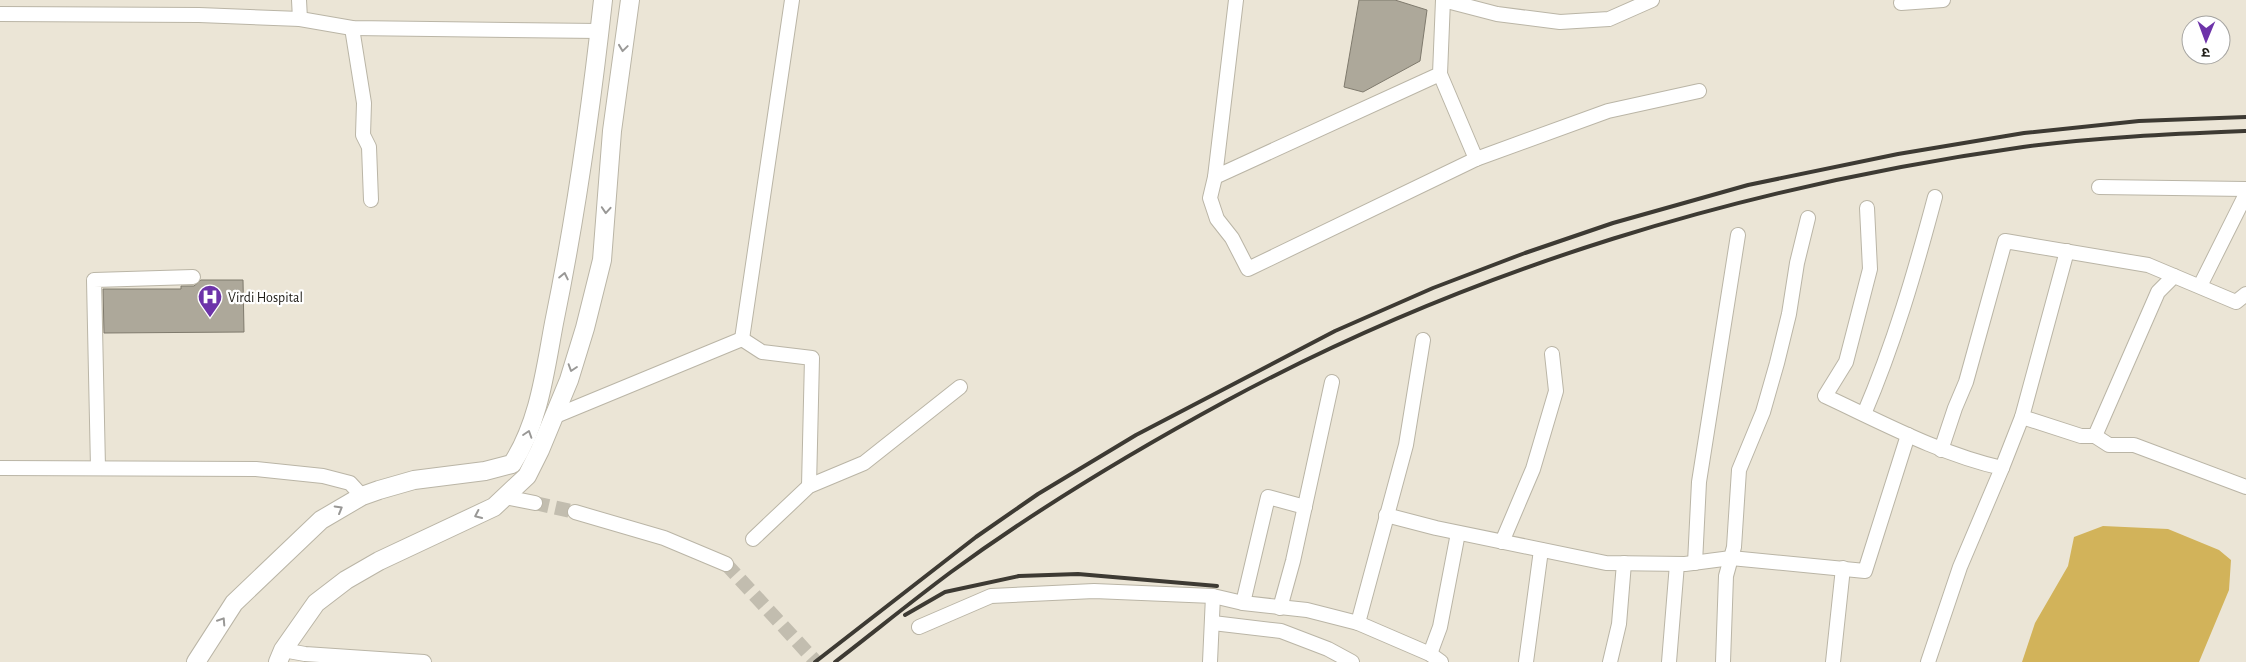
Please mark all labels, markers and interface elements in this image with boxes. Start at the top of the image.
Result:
north arrow [2181,15,2231,65]
one-way arrow [618,45,629,53]
text: उ [2201,45,2210,59]
one-way arrow [600,206,611,214]
one-way arrow [558,272,569,281]
hospital icon: Virdi Hospital [197,284,223,318]
place label: Virdi Hospital [228,291,303,305]
one-way arrow [568,363,578,372]
one-way arrow [522,431,532,439]
one-way arrow [333,506,342,516]
one-way arrow [474,508,483,519]
one-way arrow [216,617,225,627]

